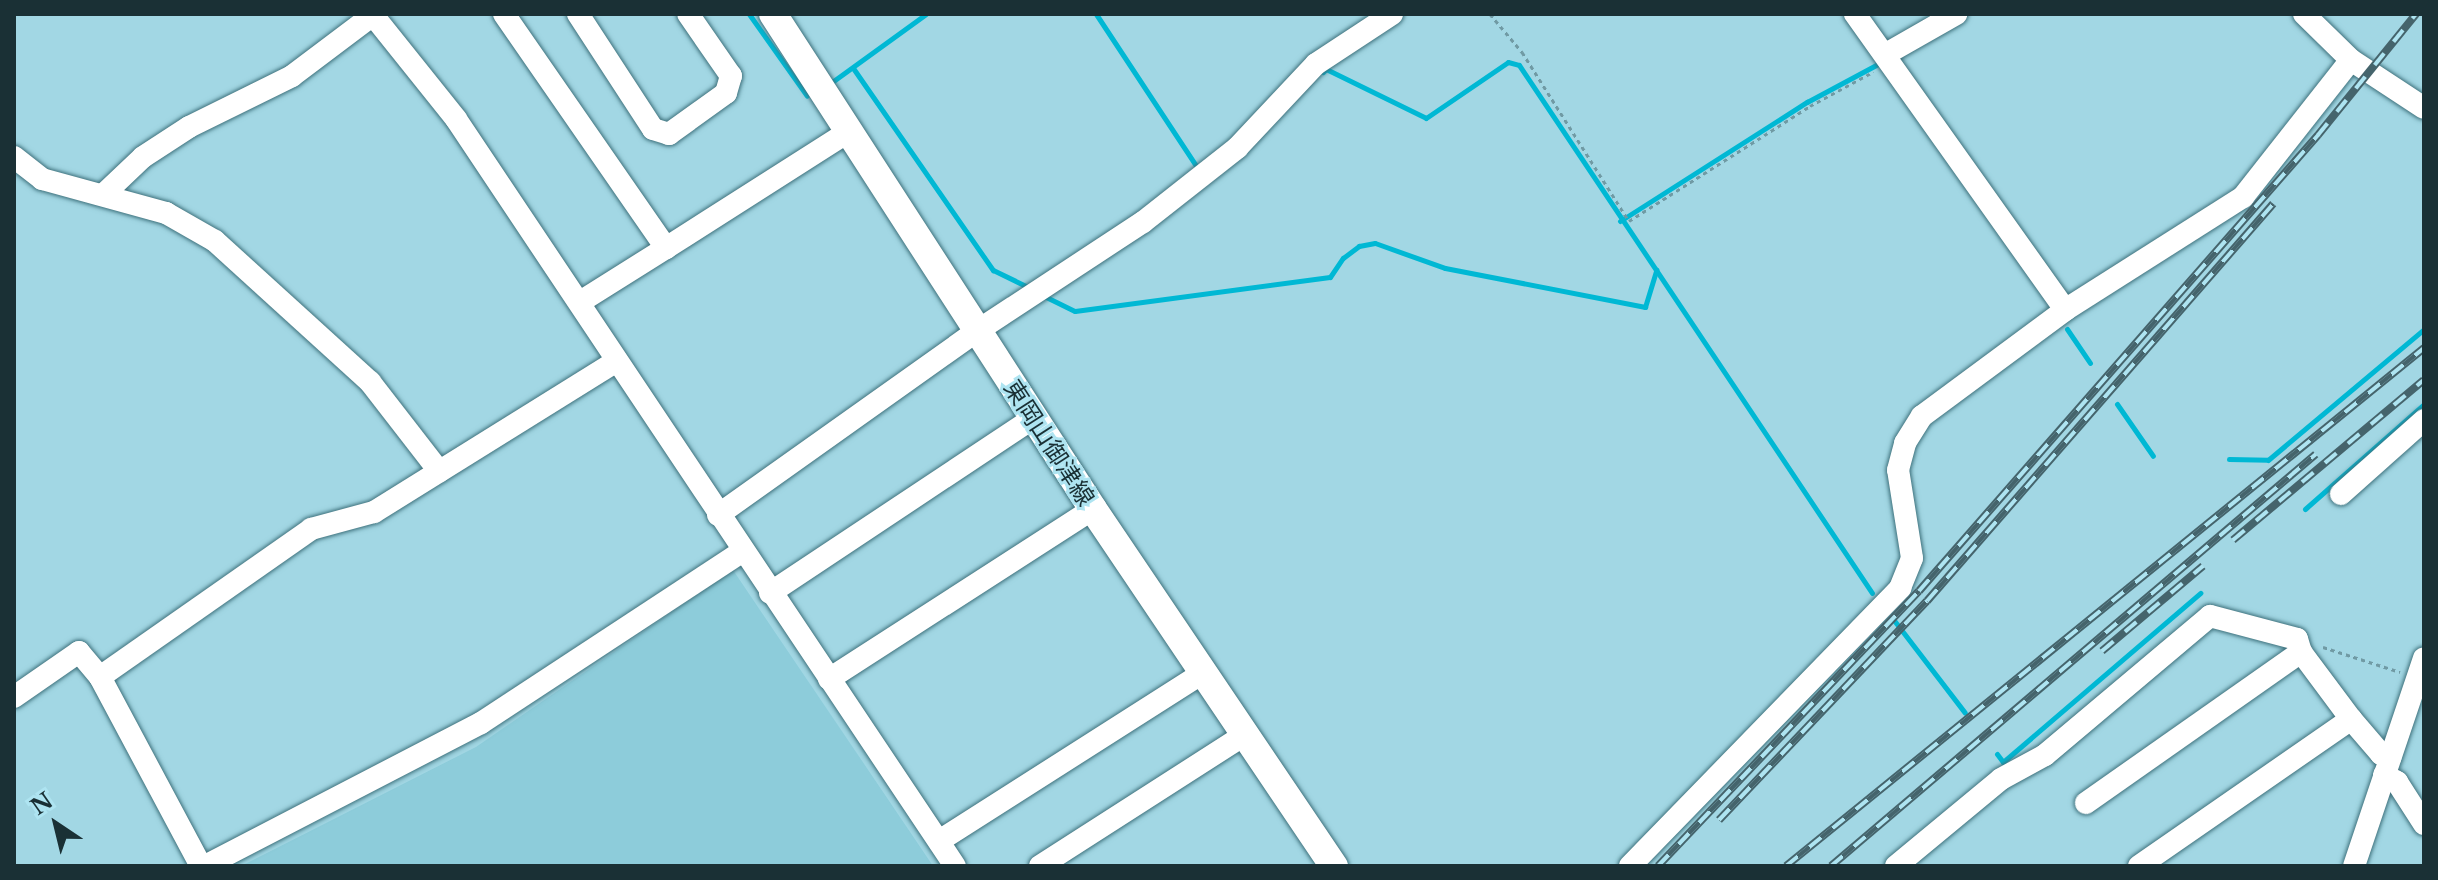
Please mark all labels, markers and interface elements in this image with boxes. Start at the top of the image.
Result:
street label: 東岡山御津線 [998,375,1100,511]
north arrow [16,784,96,864]
text: N [26,787,58,821]

